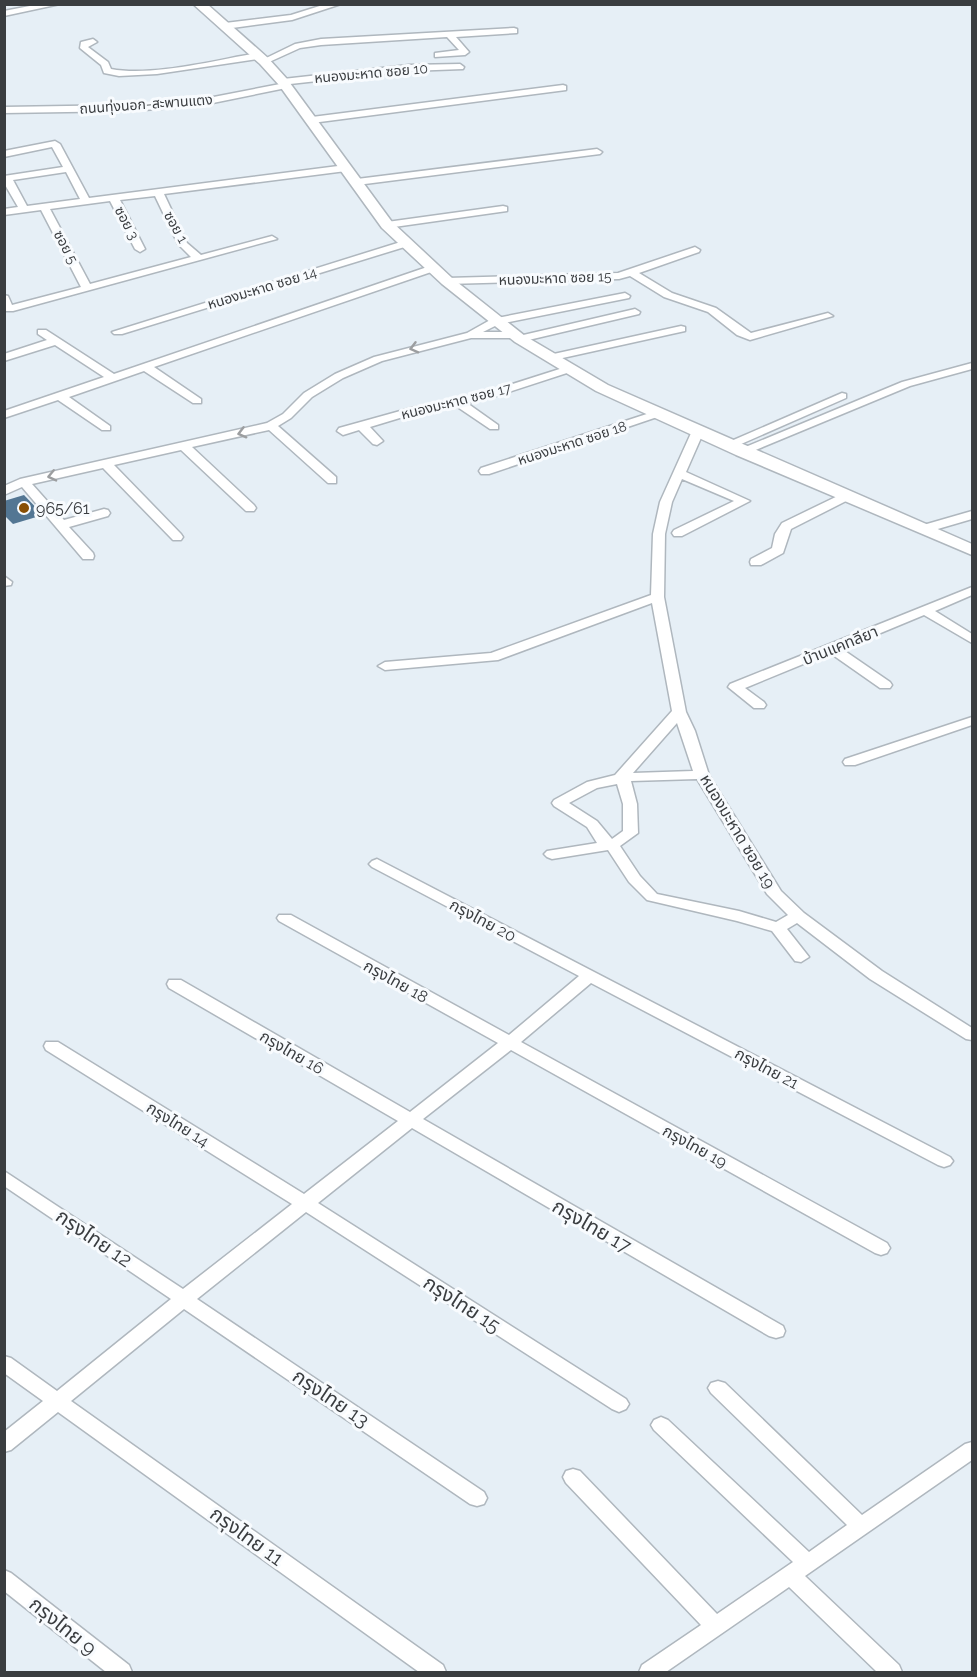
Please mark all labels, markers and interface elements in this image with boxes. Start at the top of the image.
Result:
street label: หนองมะหาด ซอย 10 [313,60,429,86]
street label: ถนนทุ่งนอก-สะพานแตง [79,91,213,118]
street label: ซอย 3 [112,204,142,242]
street label: ซอย 1 [161,208,191,246]
street label: ซอย 5 [51,228,82,267]
street label: หนองมะหาด ซอย 14 [206,264,319,312]
street label: หนองมะหาด ซอย 15 [498,268,612,288]
one-way arrow [409,341,419,354]
street label: หนองมะหาด ซอย 17 [399,379,513,422]
street label: หนองมะหาด ซอย 18 [515,418,629,468]
one-way arrow [237,426,247,439]
one-way arrow [47,469,57,482]
place label: 965/61 [36,499,90,518]
marker: 965/61 [17,501,31,515]
street label: บ้านแคทลียา [800,622,881,669]
street label: หนองมะหาด ซอย 19 [696,771,779,892]
street label: กรุงไทย 20 [446,895,519,946]
street label: กรุงไทย 18 [360,956,431,1007]
street label: กรุงไทย 16 [256,1027,327,1078]
street label: กรุงไทย 21 [732,1044,802,1093]
street label: กรุงไทย 14 [143,1098,213,1151]
street label: กรุงไทย 19 [659,1121,730,1172]
street label: กรุงไทย 17 [548,1194,636,1258]
street label: กรุงไทย 12 [51,1204,137,1272]
street label: กรุงไทย 15 [419,1270,505,1338]
street label: กรุงไทย 13 [288,1364,374,1432]
street label: กรุงไทย 11 [206,1501,289,1571]
street label: กรุงไทย 9 [25,1592,101,1660]

